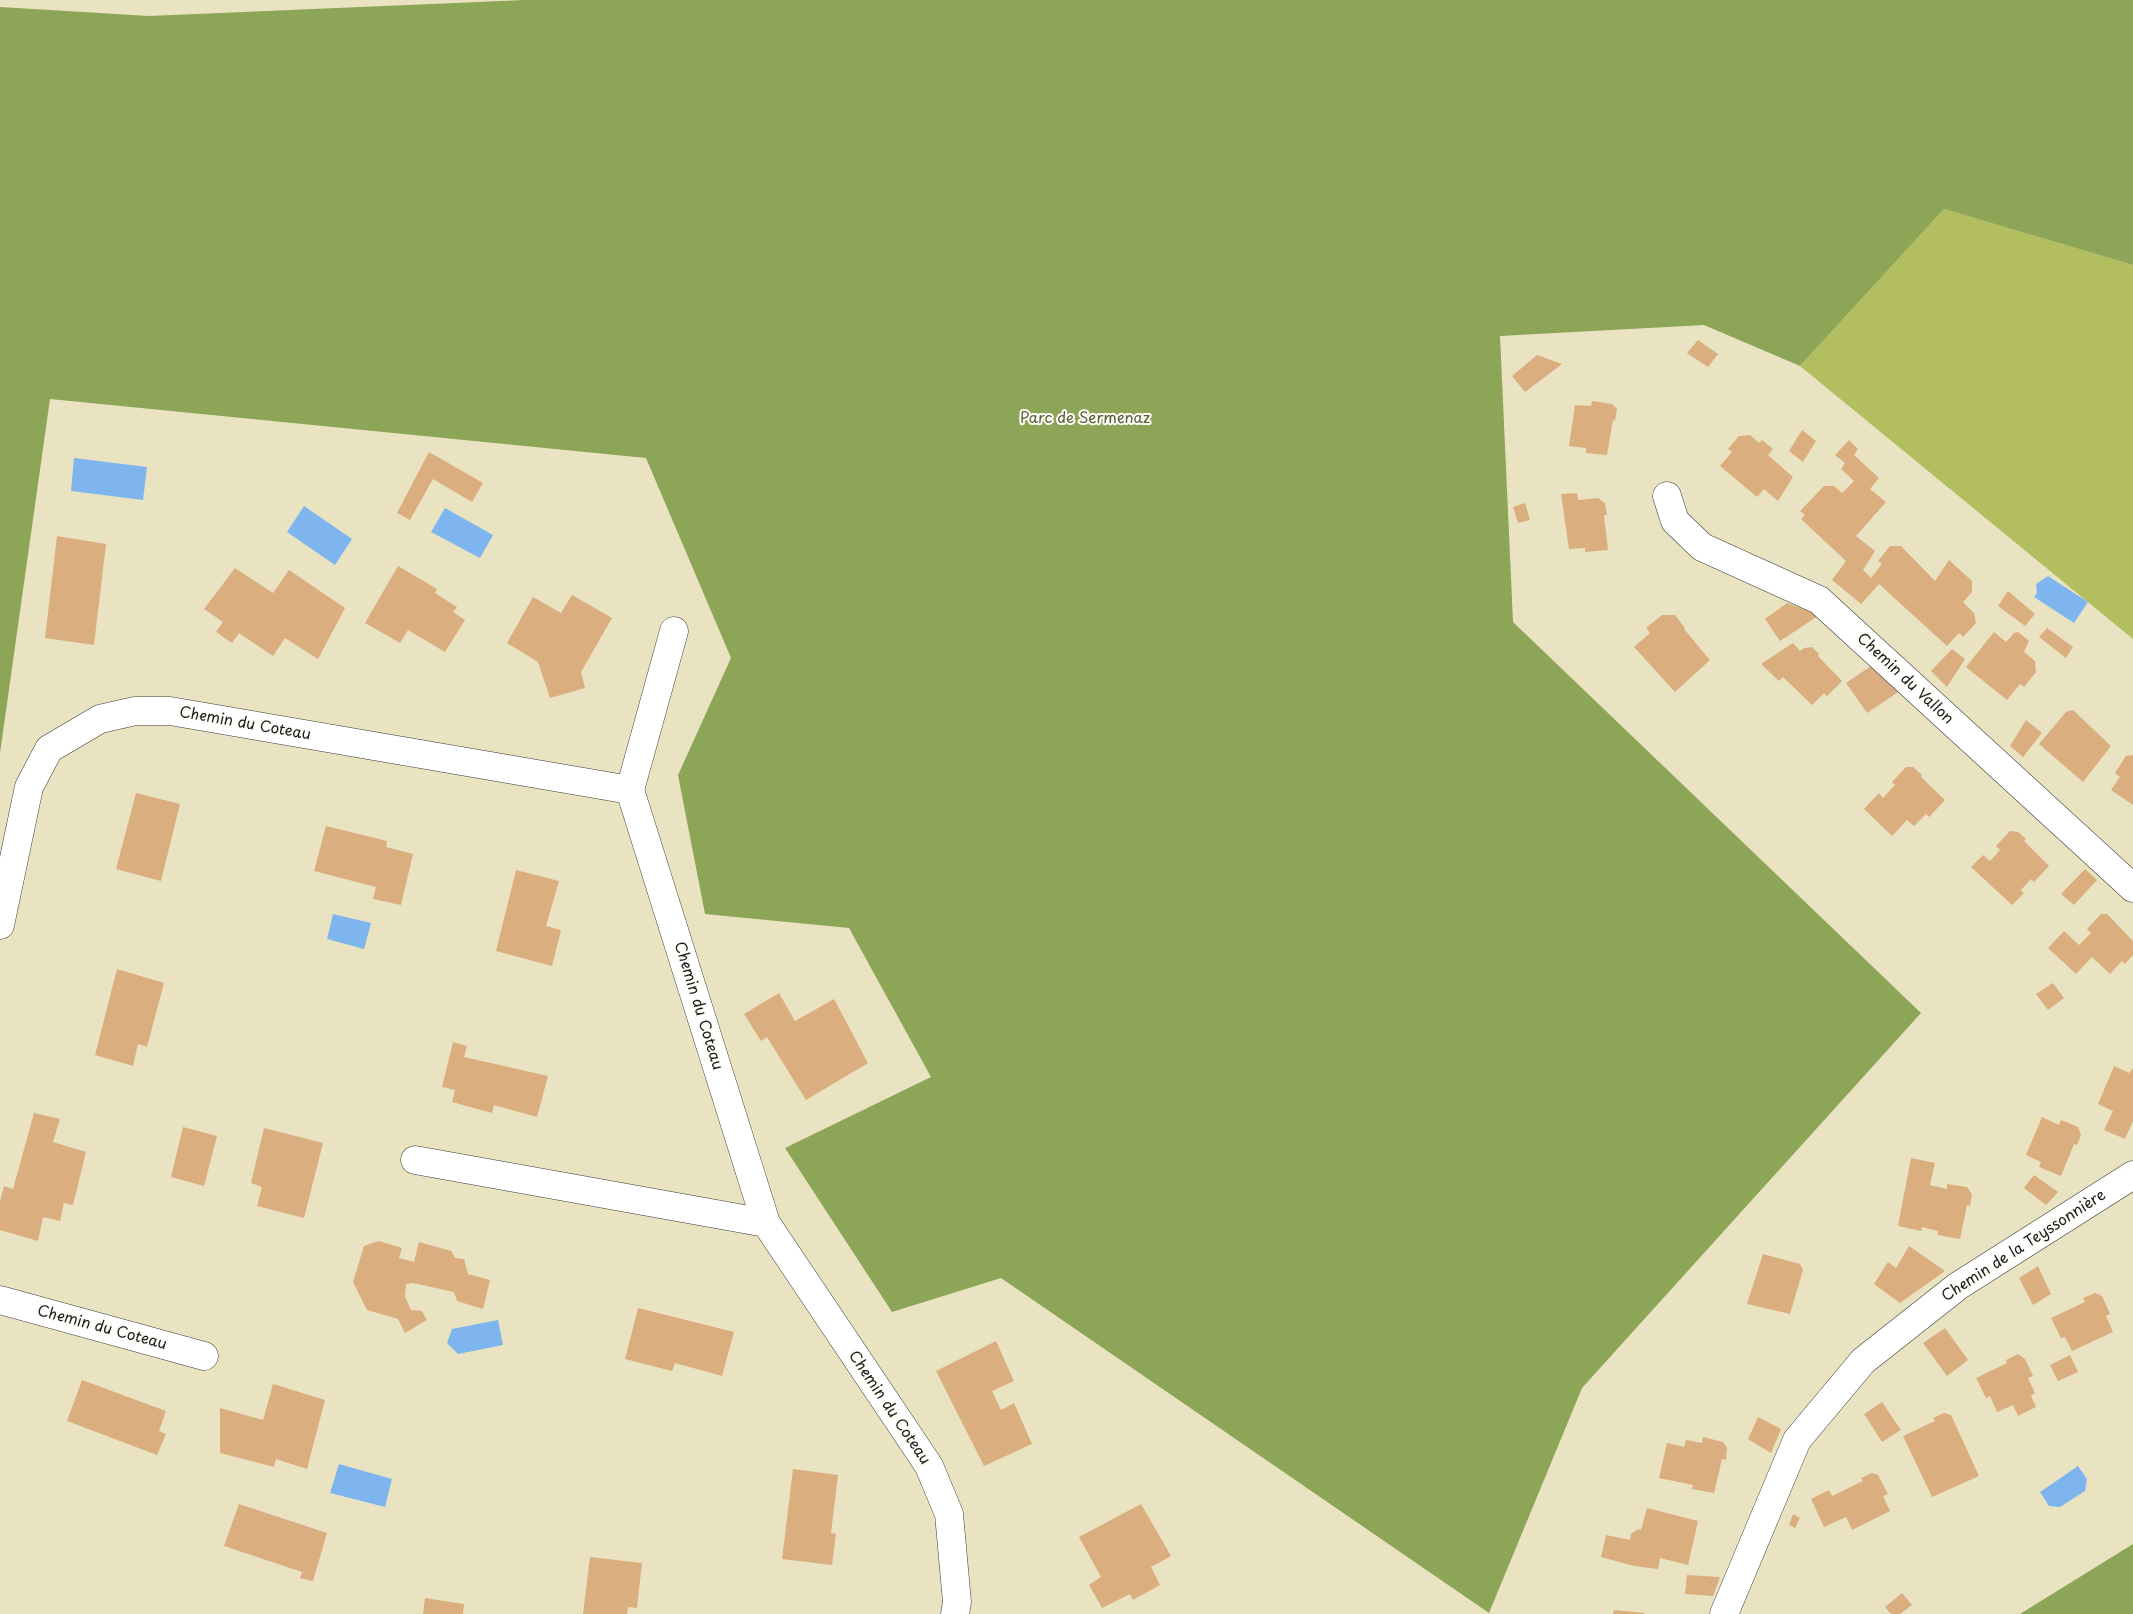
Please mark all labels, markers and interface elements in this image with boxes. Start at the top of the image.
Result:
park label: Parc de Sermenaz [1020,410,1150,428]
street label: Chemin du Vallon [1853,630,1957,728]
street label: Chemin du Coteau [178,704,312,744]
street label: Chemin du Coteau [670,940,726,1072]
street label: Chemin de la Teyssonnière [1939,1186,2109,1306]
street label: Chemin du Coteau [35,1302,169,1354]
street label: Chemin du Coteau [844,1348,934,1468]

